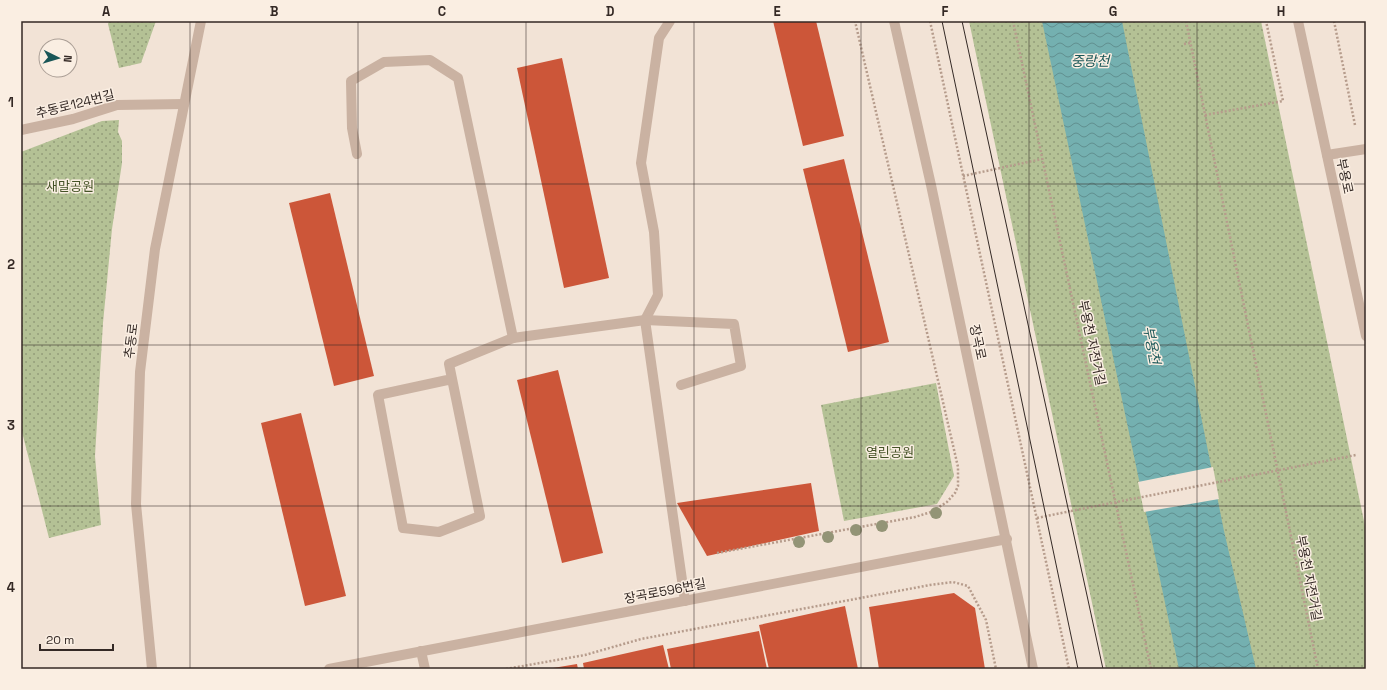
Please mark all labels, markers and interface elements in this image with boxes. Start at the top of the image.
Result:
text: A [102,3,111,20]
text: B [270,3,279,20]
text: C [438,3,446,20]
text: D [606,3,615,20]
text: E [773,3,781,20]
text: F [942,3,949,20]
text: G [1109,3,1117,20]
text: H [1277,3,1285,20]
north arrow [38,38,78,78]
water label: 중랑천 [1071,52,1110,70]
text: N [61,55,75,63]
street label: 추동로124번길 [34,86,116,122]
text: 1 [8,94,14,111]
street label: 부용로 [1333,157,1357,195]
park label: 새말공원 [46,178,94,195]
text: 2 [7,256,15,273]
street label: 부용천 자전거길 [1075,299,1109,387]
street label: 추동로 [120,322,142,360]
street label: 장곡로 [966,323,990,361]
water label: 부용천 [1139,324,1165,367]
text: 3 [7,417,15,434]
park label: 열린공원 [866,444,914,461]
street label: 부용천 자전거길 [1292,534,1326,622]
street label: 장곡로596번길 [622,575,708,607]
text: 4 [7,579,15,596]
scale bar [40,626,113,652]
text: 20 m [46,632,74,648]

